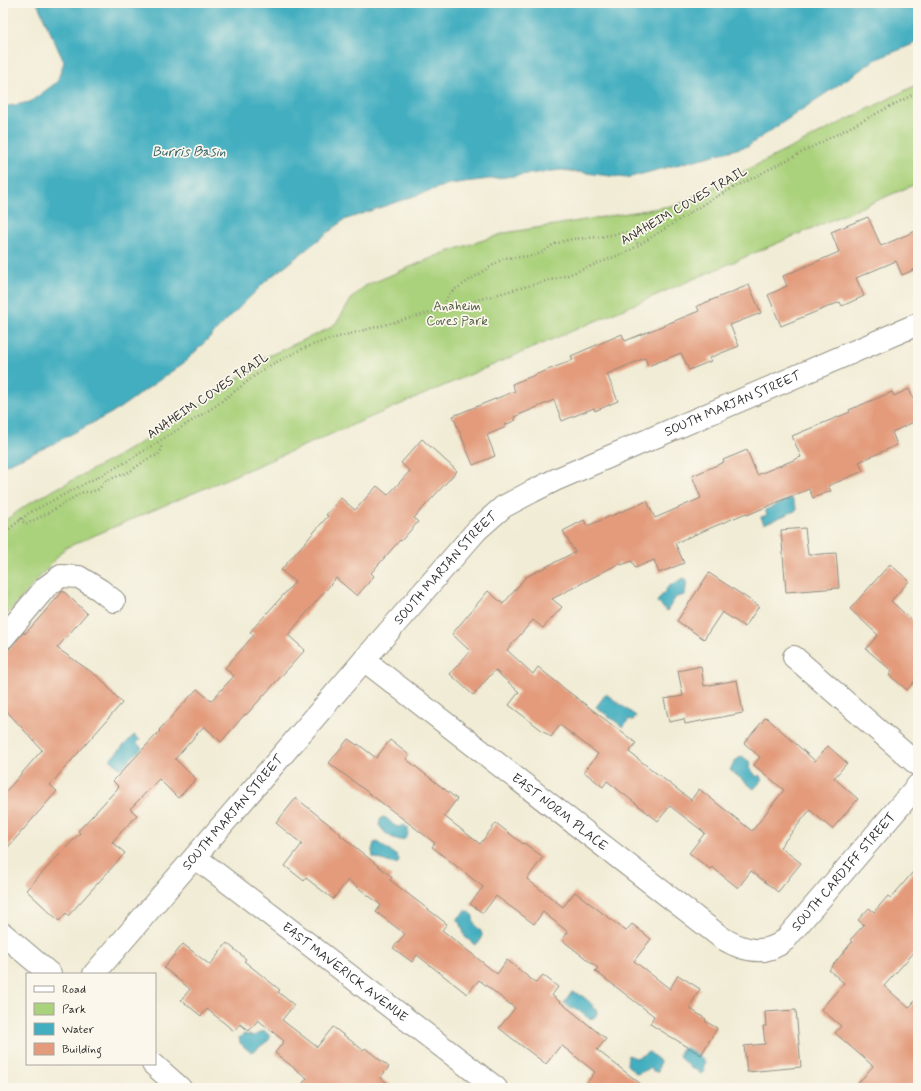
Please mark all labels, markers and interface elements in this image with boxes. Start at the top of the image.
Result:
water label: Burris Basin [152,143,226,161]
street label: ANAHEIM COVES TRAIL [618,163,751,249]
park label: Anaheim Coves Park [426,298,488,330]
street label: ANAHEIM COVES TRAIL [144,349,272,443]
street label: SOUTH MARJAN STREET [662,366,805,440]
street label: SOUTH MARJAN STREET [390,507,502,628]
street label: SOUTH MARJAN STREET [179,750,288,874]
street label: EAST NORM PLACE [508,769,611,855]
street label: SOUTH CARDIFF STREET [788,809,899,935]
street label: EAST MAVERICK AVENUE [279,918,412,1026]
legend [26,973,156,1065]
text: Road [62,982,86,998]
text: Park [62,1002,86,1018]
text: Water [62,1022,94,1038]
text: Building [62,1042,102,1059]

